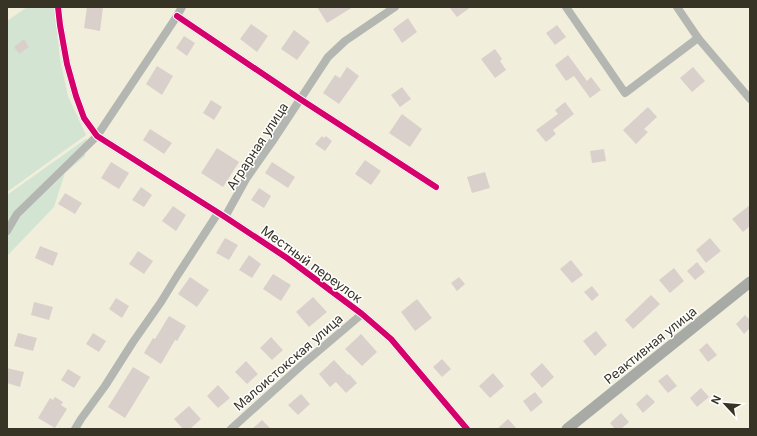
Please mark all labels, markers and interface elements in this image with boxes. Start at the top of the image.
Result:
street label: Аграрная улица [223,99,291,193]
street label: Местный переулок [258,222,366,306]
street label: Реактивная улица [601,303,699,387]
street label: Малоистокская улица [230,310,346,414]
north arrow [705,384,745,424]
text: N [708,393,724,406]

